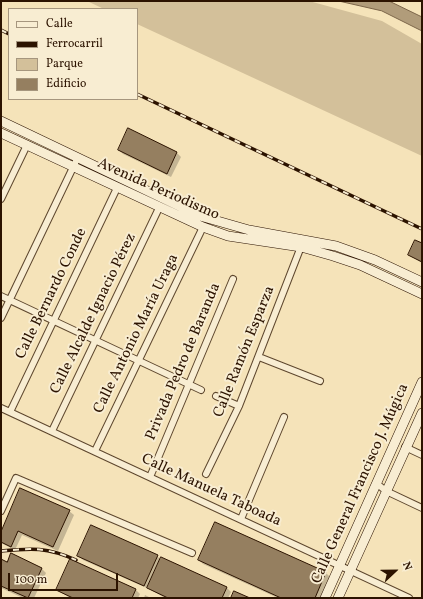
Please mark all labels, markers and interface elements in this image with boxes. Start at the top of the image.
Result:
legend [8,8,138,100]
text: Calle [46,16,73,32]
text: Ferrocarril [46,36,103,52]
text: Parque [46,56,83,72]
text: Edificio [46,76,86,92]
street label: Avenida Periodismo [94,155,222,225]
street label: Calle Bernardo Conde [12,226,92,362]
street label: Calle Alcalde Ignacio Pérez [47,231,141,397]
street label: Calle Antonio María Uraga [91,251,183,417]
street label: Privada Pedro de Baranda [143,281,225,443]
street label: Calle Ramón Esparza [210,284,280,420]
street label: Calle General Francisco J. Múgica [309,381,413,587]
street label: Calle Manuela Taboada [138,451,284,531]
north arrow [375,551,415,591]
text: N [398,560,415,573]
scale bar [10,565,120,591]
text: 100 m [15,572,47,588]

